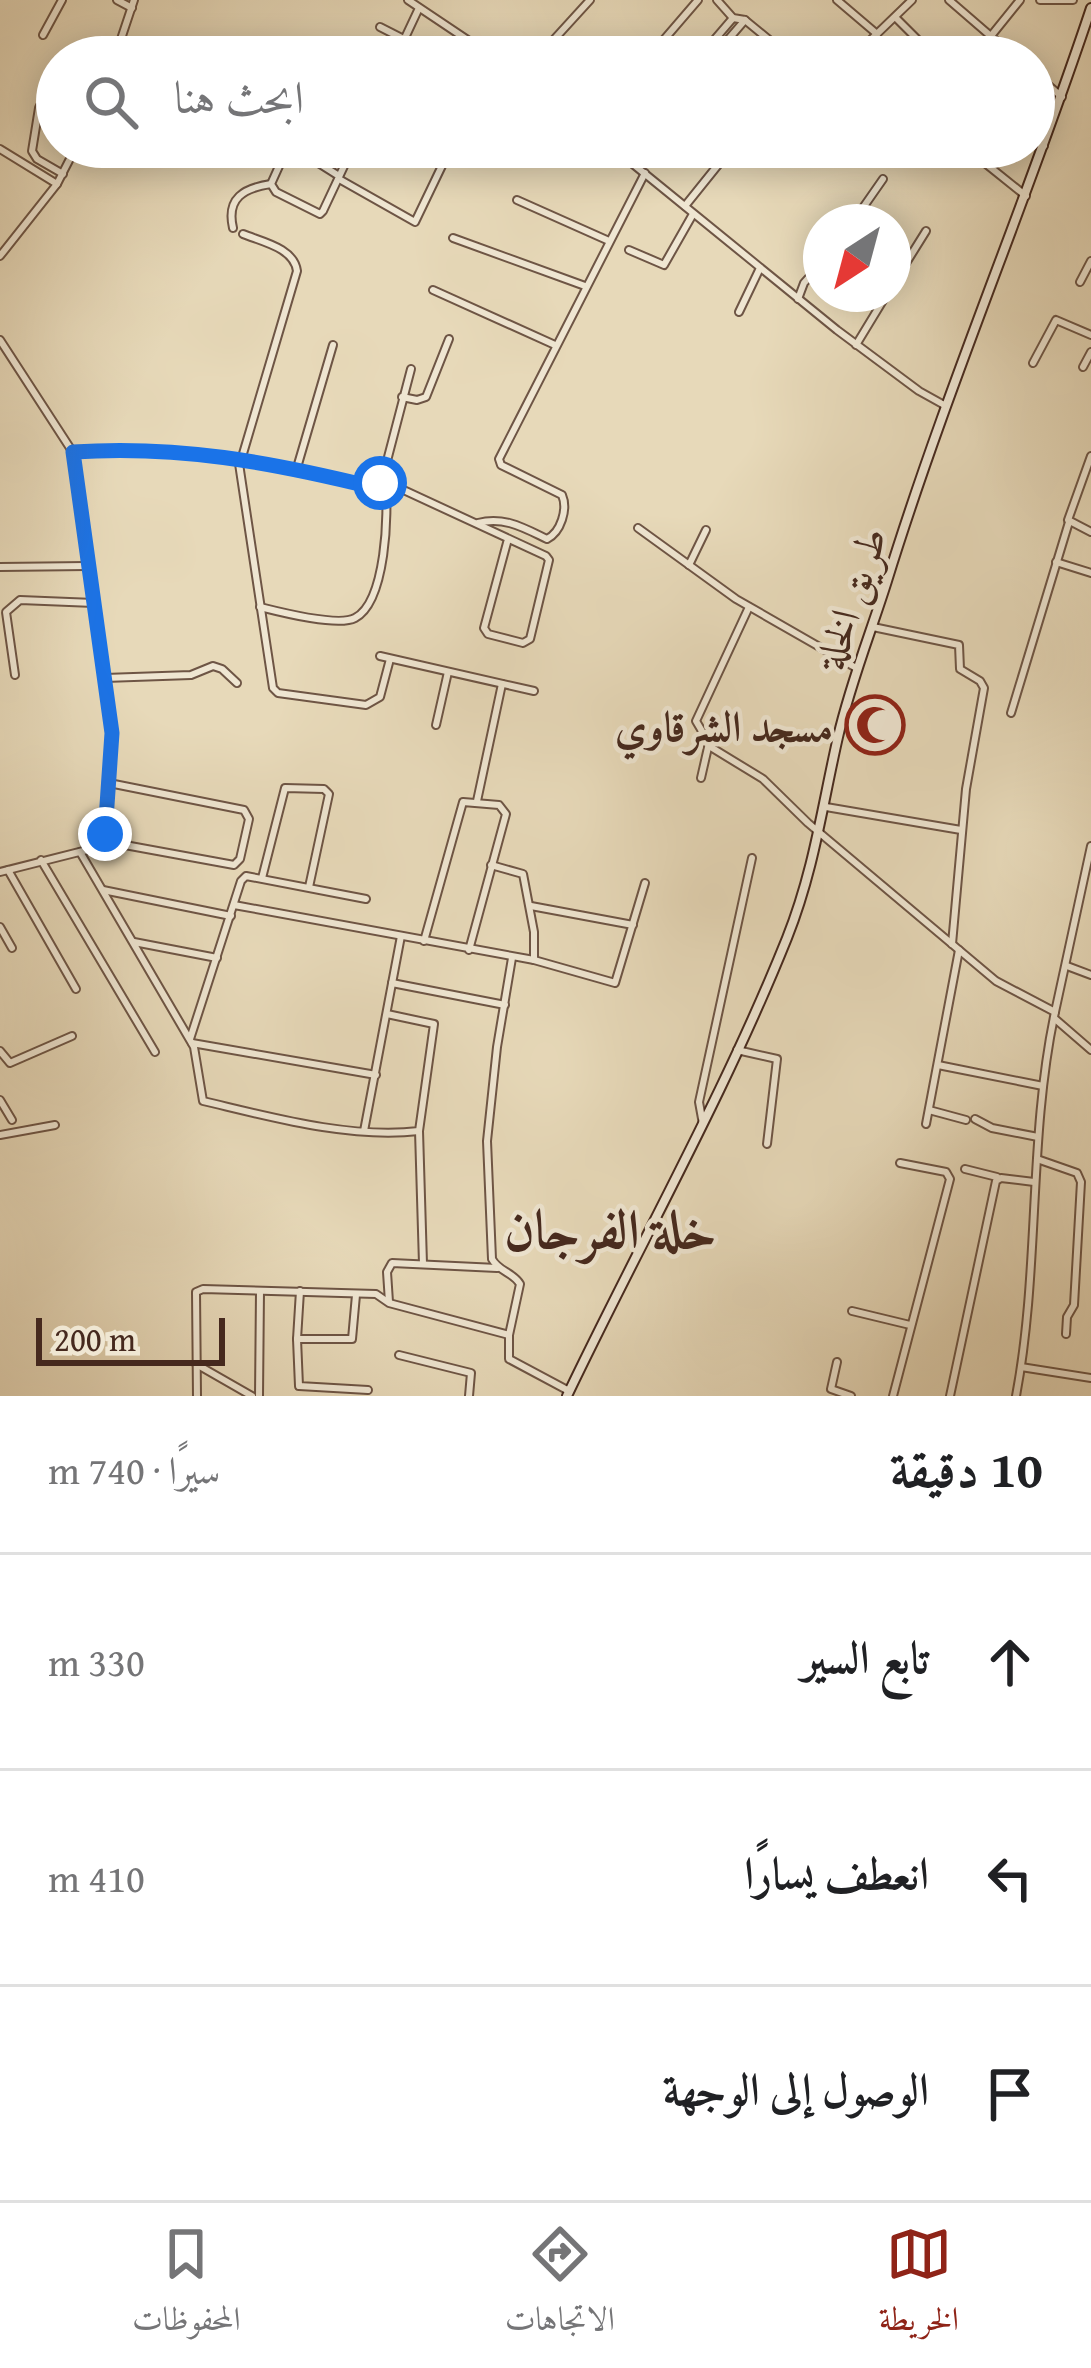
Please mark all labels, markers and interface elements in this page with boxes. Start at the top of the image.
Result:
search box [36,36,1055,168]
text: ابحث هنا [174,64,304,129]
icon: search [78,69,144,135]
north arrow [803,204,911,312]
route start [353,456,407,510]
street label: طريق الخلة [798,519,902,679]
mosque icon: مسجد الشرقاوي [844,694,906,756]
place label: مسجد الشرقاوي [615,695,833,760]
route end [78,807,132,861]
district label: خلة الفرجان [504,1189,716,1268]
scale bar [36,1312,225,1365]
text: 200 m [54,1315,136,1363]
text: 10 دقيقة [890,1431,1043,1506]
text: سيرًا · 740 m [48,1441,220,1498]
text: تابع السير [802,1624,929,1689]
icon: ahead [977,1629,1043,1695]
text: 330 m [48,1633,145,1690]
text: انعطف يسارًا [744,1840,929,1905]
icon: left [977,1845,1043,1911]
text: 410 m [48,1849,145,1906]
text: الوصول إلى الوجهة [663,2056,929,2121]
icon: arrive [977,2061,1043,2127]
tab: المحفوظات [132,2221,241,2351]
tab: الاتجاهات [505,2221,615,2351]
tab: الخريطة [879,2221,959,2351]

